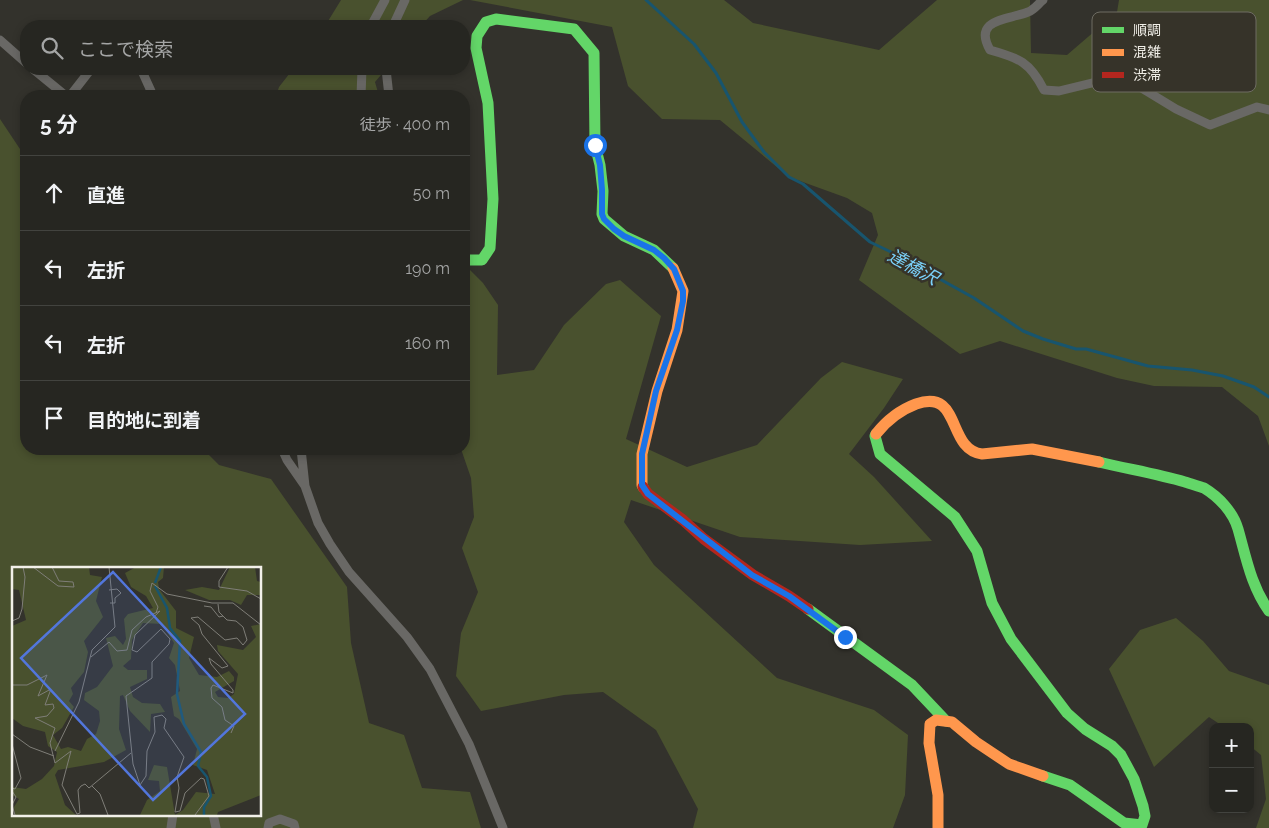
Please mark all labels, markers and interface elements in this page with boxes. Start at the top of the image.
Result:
legend [1092,12,1256,92]
search box [20,20,470,75]
text: 順調 [1133,22,1161,38]
icon: search [38,34,66,62]
text: ここで検索 [78,38,173,60]
text: 混雑 [1133,44,1161,60]
text: 渋滞 [1133,67,1161,83]
text: 5 分 [40,112,78,137]
text: 徒歩 · 400 m [360,115,450,134]
route start [584,134,607,157]
icon: ahead [40,179,68,207]
text: 直進 [87,184,125,206]
text: 50 m [413,184,450,203]
water label: 達橋沢 [885,244,944,290]
icon: left [40,254,68,282]
text: 左折 [87,259,125,281]
text: 190 m [405,259,450,278]
icon: left [40,329,68,357]
text: 左折 [87,334,125,356]
text: 160 m [405,334,450,353]
icon: arrive [40,404,68,432]
text: 目的地に到着 [87,409,201,431]
inset map [12,567,261,816]
route end [834,626,857,649]
map controls [1209,723,1254,813]
button: + [1209,723,1254,768]
button: − [1209,768,1254,813]

